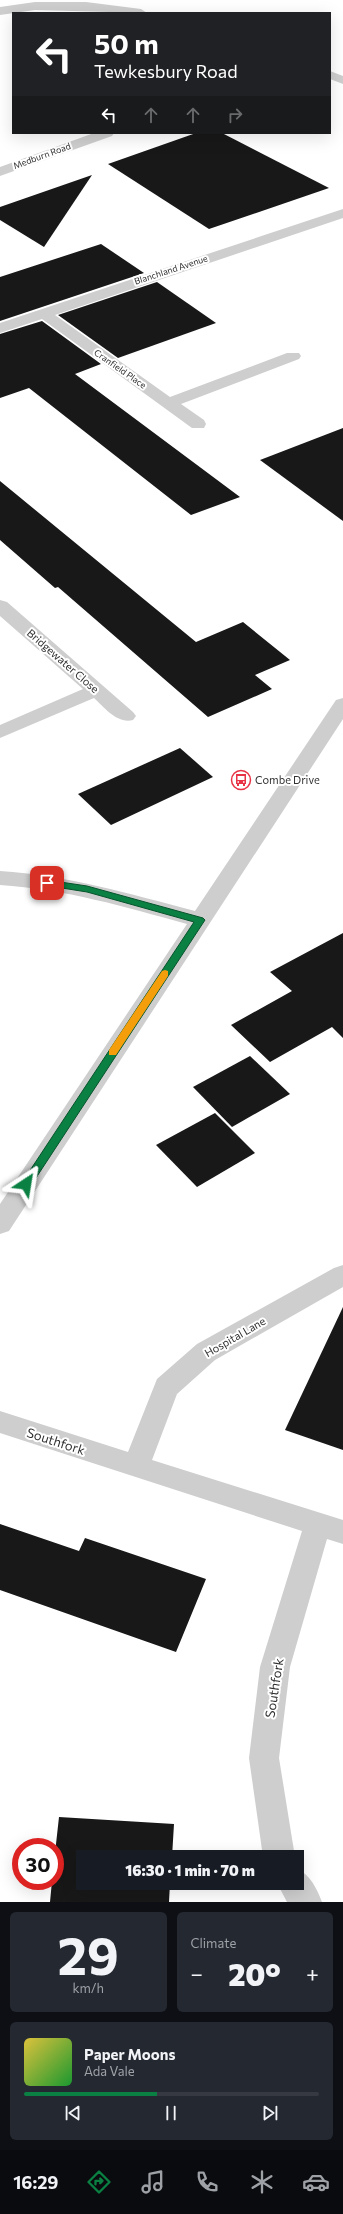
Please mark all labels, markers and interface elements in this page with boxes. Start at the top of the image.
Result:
text: 50 m [94,26,159,60]
icon: left [28,28,80,80]
text: Tewkesbury Road [94,60,238,82]
icon: left [98,104,120,126]
icon: ahead [140,104,162,126]
icon: ahead [182,104,204,126]
icon: right [224,104,246,126]
street label: Medburn Road [12,140,72,171]
street label: Blanchland Avenue [133,252,209,287]
street label: Cranfield Place [92,347,149,391]
street label: Bridgewater Close [25,626,102,695]
bus stop icon: Combe Drive [230,769,252,791]
place label: Combe Drive [255,773,320,786]
pin [30,866,64,900]
icon: arrive [36,872,58,894]
position arrow [5,1163,47,1205]
street label: Hospital Lane [202,1314,268,1359]
street label: Southfork [25,1424,87,1458]
street label: Southfork [261,1657,287,1719]
speed limit sign: 30 [12,1838,64,1890]
text: 16:30 · 1 min · 70 m [125,1861,255,1879]
text: 29 [58,1922,119,1986]
text: Climate [191,1935,236,1951]
text: 20° [228,1955,281,1992]
text: − [191,1960,203,1987]
text: + [306,1960,319,1987]
text: km/h [72,1980,104,1996]
text: Paper Moons [84,2045,175,2063]
text: Ada Vale [84,2063,135,2079]
icon: previous [62,2102,84,2124]
icon: pause [160,2102,182,2124]
icon: next [259,2102,281,2124]
icon: directions [85,2168,113,2196]
icon: music [139,2168,167,2196]
icon: phone [193,2168,221,2196]
icon: climate [248,2168,276,2196]
icon: car [302,2168,330,2196]
text: 16:29 [13,2171,58,2193]

